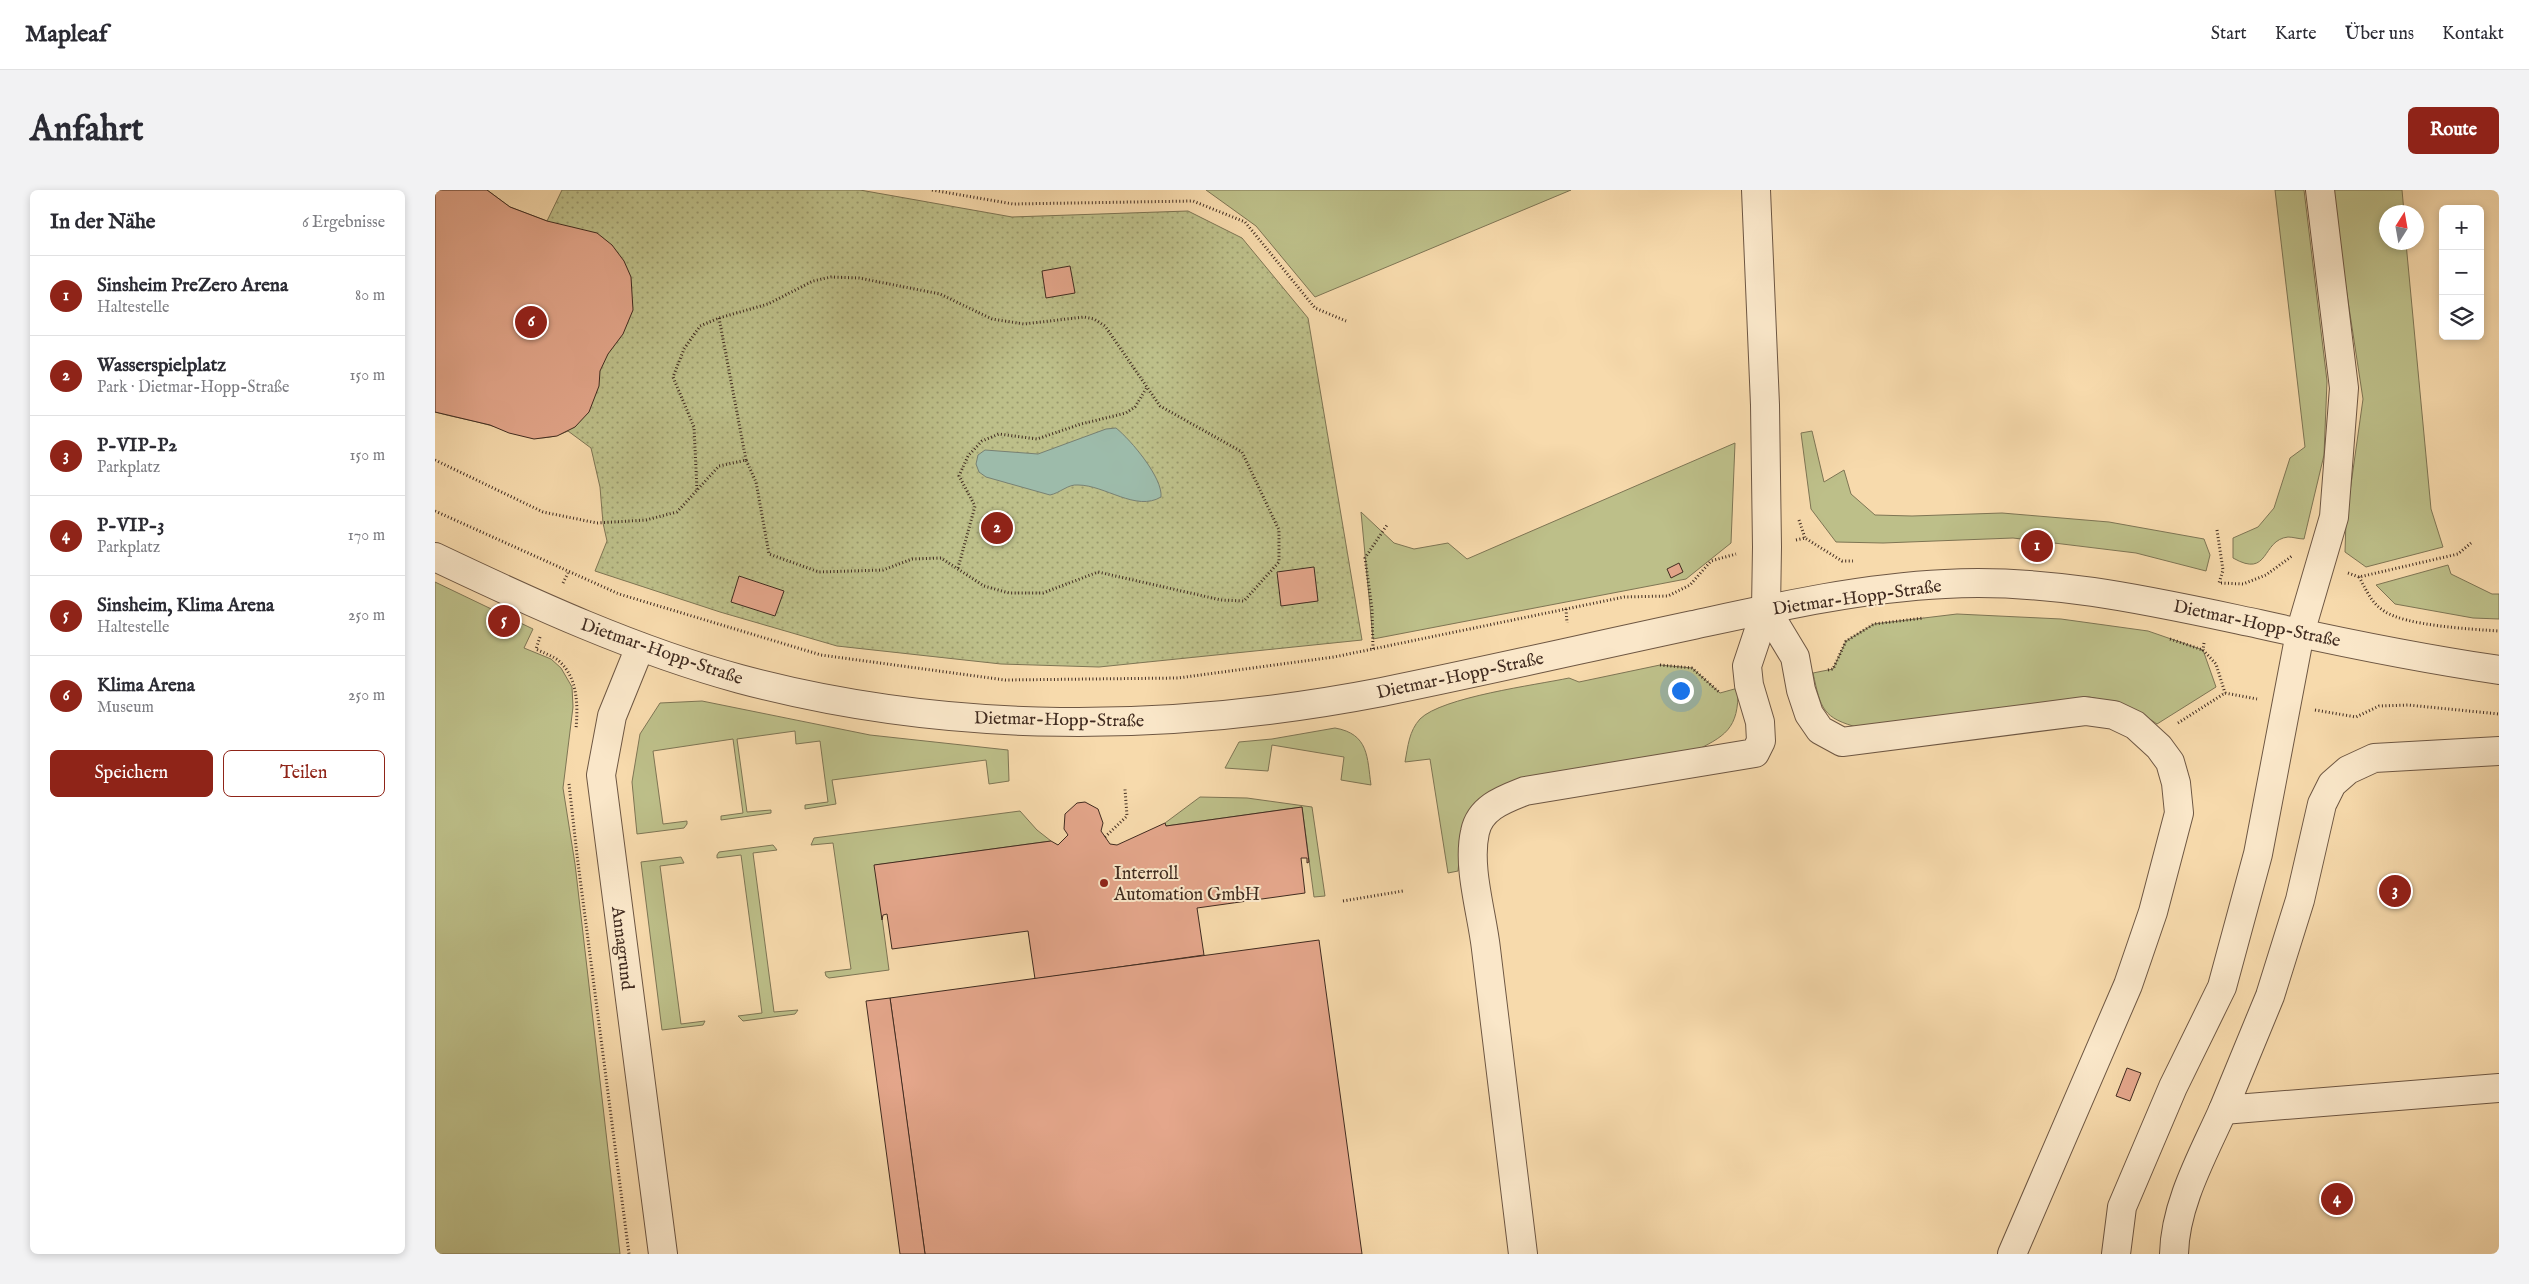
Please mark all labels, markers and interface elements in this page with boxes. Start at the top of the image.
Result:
text: Mapleaf [25,19,107,50]
text: Start [2211,23,2247,46]
text: Karte [2275,23,2317,46]
text: Über uns [2345,23,2414,46]
text: Kontakt [2442,23,2504,46]
button: Route [2408,107,2499,154]
text: Anfahrt [30,108,144,153]
north arrow [2379,205,2424,250]
map controls [2439,205,2484,340]
button: + [2439,205,2484,250]
text: In der Nähe [50,209,156,236]
text: 6 Ergebnisse [302,213,385,233]
button: − [2439,250,2484,295]
text: Sinsheim PreZero Arena [97,274,288,298]
text: 1 [63,286,69,306]
text: 80 m [355,286,385,306]
button: layers [2439,295,2484,340]
text: Haltestelle [97,298,169,318]
pin: 6 [515,303,547,341]
text: Wasserspielplatz [97,354,226,378]
text: 2 [62,366,70,386]
text: 150 m [350,366,385,386]
text: Park · Dietmar-Hopp-Straße [97,378,289,398]
text: P-VIP-P2 [97,434,177,458]
text: 3 [63,446,69,466]
text: 150 m [350,446,385,466]
text: Parkplatz [97,458,160,478]
pin: 2 [981,509,1013,547]
text: P-VIP-3 [97,514,164,538]
text: 4 [62,526,70,546]
text: 170 m [348,526,385,546]
pin: 1 [2021,527,2053,565]
text: Parkplatz [97,538,160,558]
street label: Dietmar-Hopp-Straße [1771,575,1943,622]
text: Sinsheim, Klima Arena [97,594,274,618]
street label: Dietmar-Hopp-Straße [2171,596,2342,653]
pin: 5 [488,602,520,640]
text: 5 [63,606,69,626]
text: 250 m [348,606,385,626]
street label: Dietmar-Hopp-Straße [577,614,746,691]
text: Haltestelle [97,618,169,638]
street label: Dietmar-Hopp-Straße [1375,648,1546,705]
text: Klima Arena [97,674,195,698]
your location [1668,678,1694,704]
text: 6 [63,686,69,706]
text: 250 m [348,686,385,706]
text: Museum [97,698,154,718]
street label: Dietmar-Hopp-Straße [974,708,1144,733]
button: Speichern [50,750,213,797]
button: Teilen [223,750,385,797]
place label: Interroll Automation GmbH [1113,863,1260,907]
pin: 3 [2379,872,2411,910]
marker: Interroll Automation GmbH [1098,877,1110,889]
street label: Annagrund [605,904,638,992]
pin: 4 [2321,1180,2353,1218]

